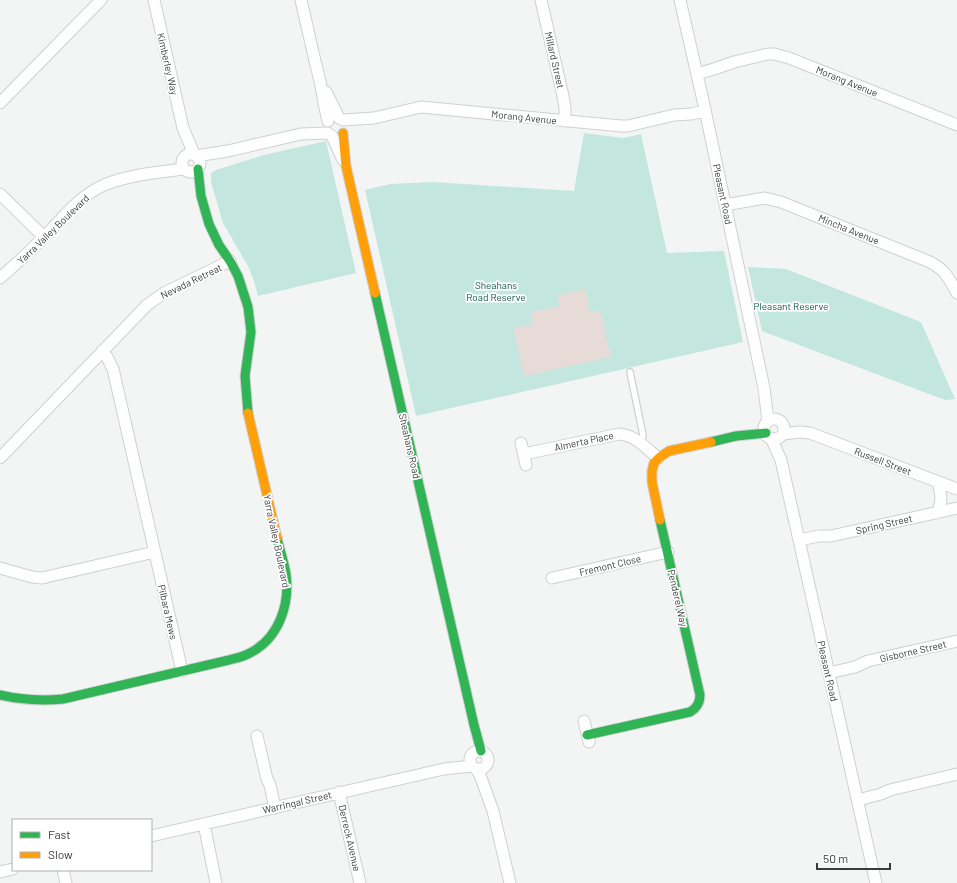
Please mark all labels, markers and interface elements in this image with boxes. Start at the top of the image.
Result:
street label: Millard Street [543,31,567,90]
street label: Kimberley Way [155,32,181,97]
street label: Morang Avenue [814,63,880,99]
street label: Morang Avenue [491,108,557,126]
street label: Pleasant Road [711,163,735,225]
street label: Yarra Valley Boulevard [15,192,91,266]
street label: Mincha Avenue [817,211,881,247]
street label: Nevada Retreat [158,261,224,301]
park label: Sheahans Road Reserve [466,279,526,303]
park label: Pleasant Reserve [754,300,828,312]
street label: Sheahans Road [397,412,423,480]
street label: Almerta Place [553,429,615,453]
street label: Russell Street [853,445,914,478]
street label: Yarra Valley Boulevard [261,493,293,589]
street label: Spring Street [855,512,914,536]
street label: Fremont Close [578,552,642,578]
street label: Penderel Way [666,568,690,628]
street label: Pilbara Mews [156,583,180,641]
street label: Gisborne Street [879,637,948,664]
street label: Pleasant Road [815,640,841,702]
street label: Warringal Street [261,788,333,816]
street label: Derreck Avenue [336,803,364,873]
legend [12,819,152,871]
text: Fast [48,827,71,841]
scale bar [817,845,890,871]
text: Slow [48,847,73,861]
text: 50 m [823,851,848,865]

